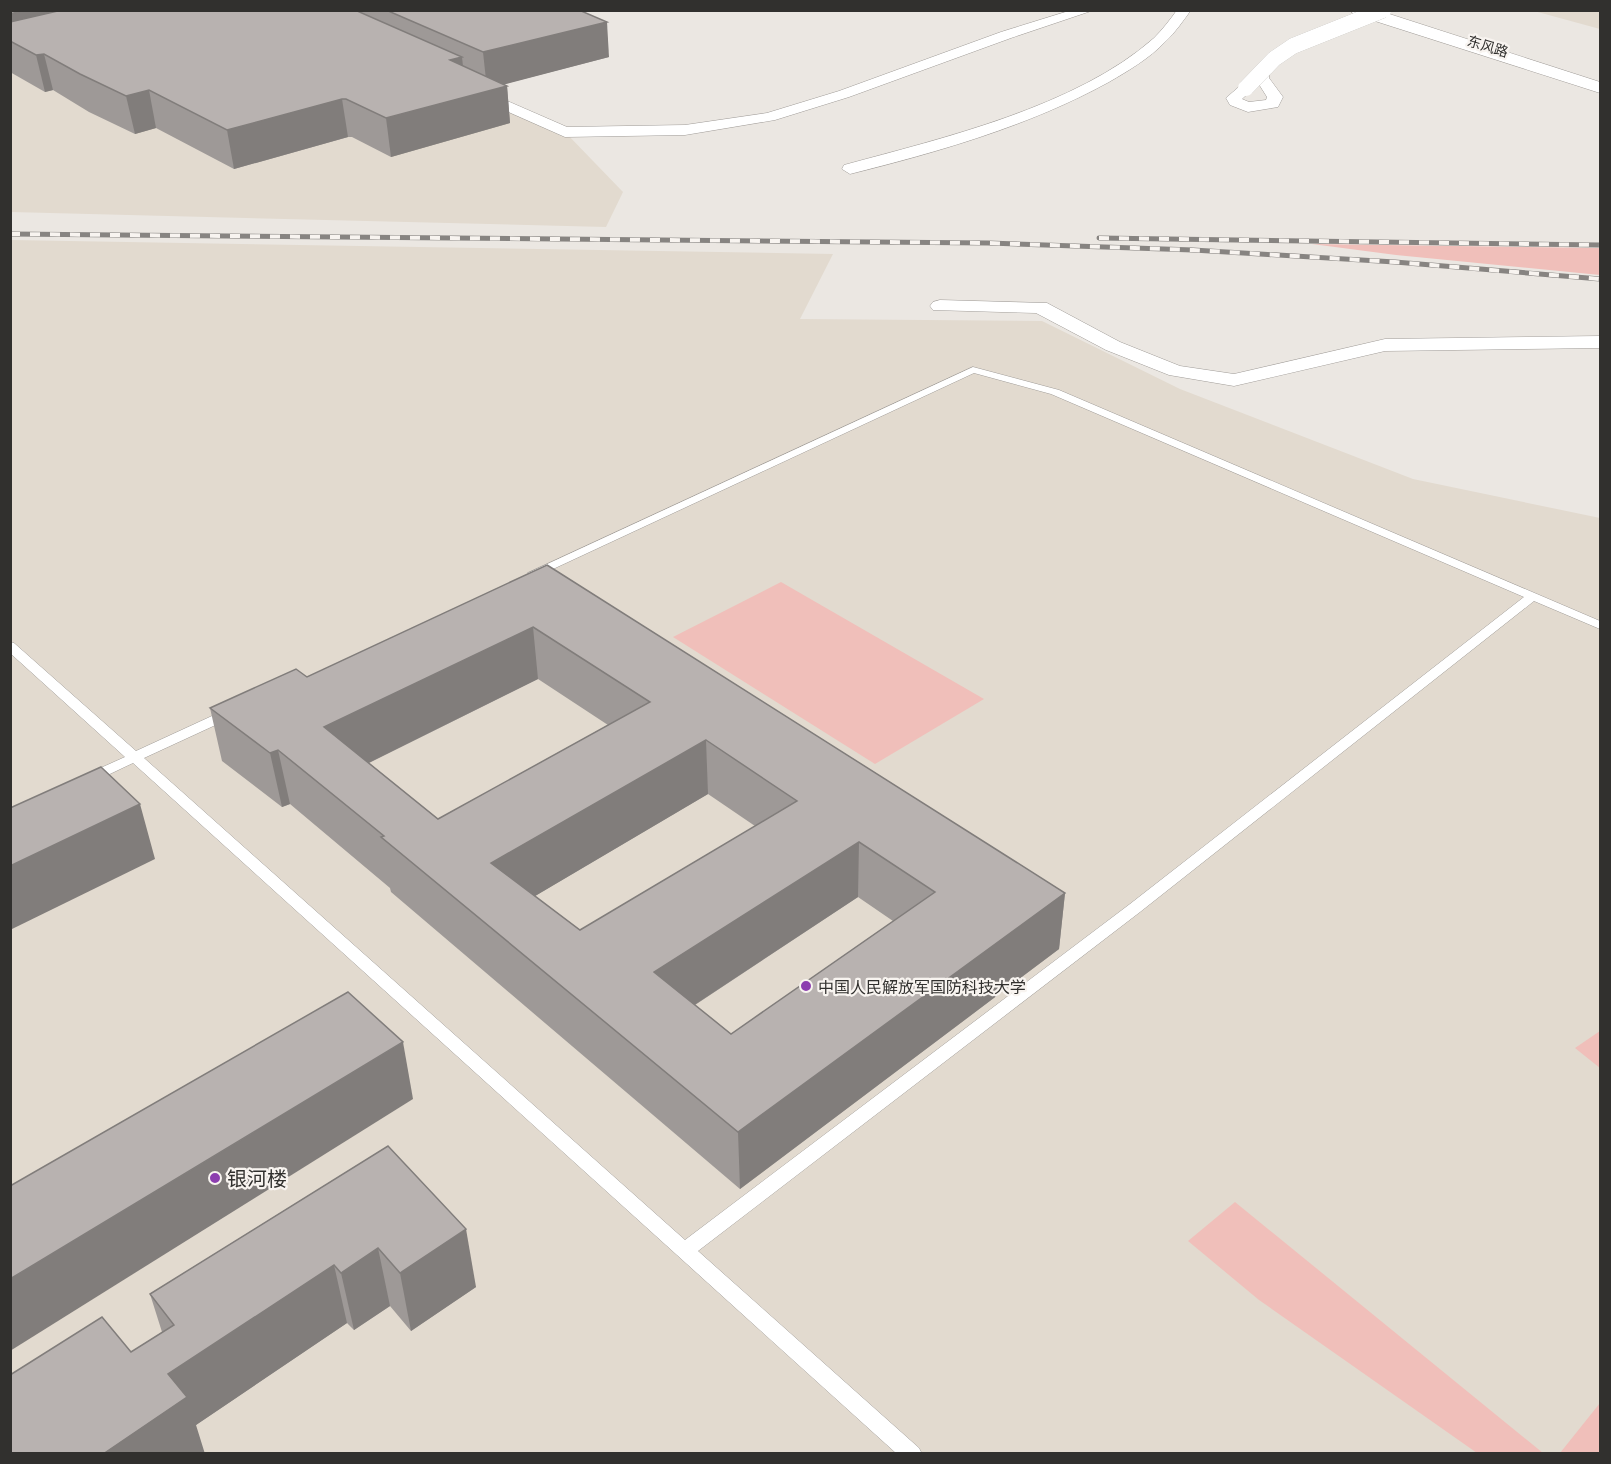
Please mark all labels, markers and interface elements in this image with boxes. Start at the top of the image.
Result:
street label: 东风路 [1465,32,1511,60]
place label: 中国人民解放军国防科技大学 [818,977,1026,996]
marker: 中国人民解放军国防科技大学 [799,979,813,993]
place label: 银河楼 [227,1166,287,1190]
marker: 银河楼 [208,1171,222,1185]

